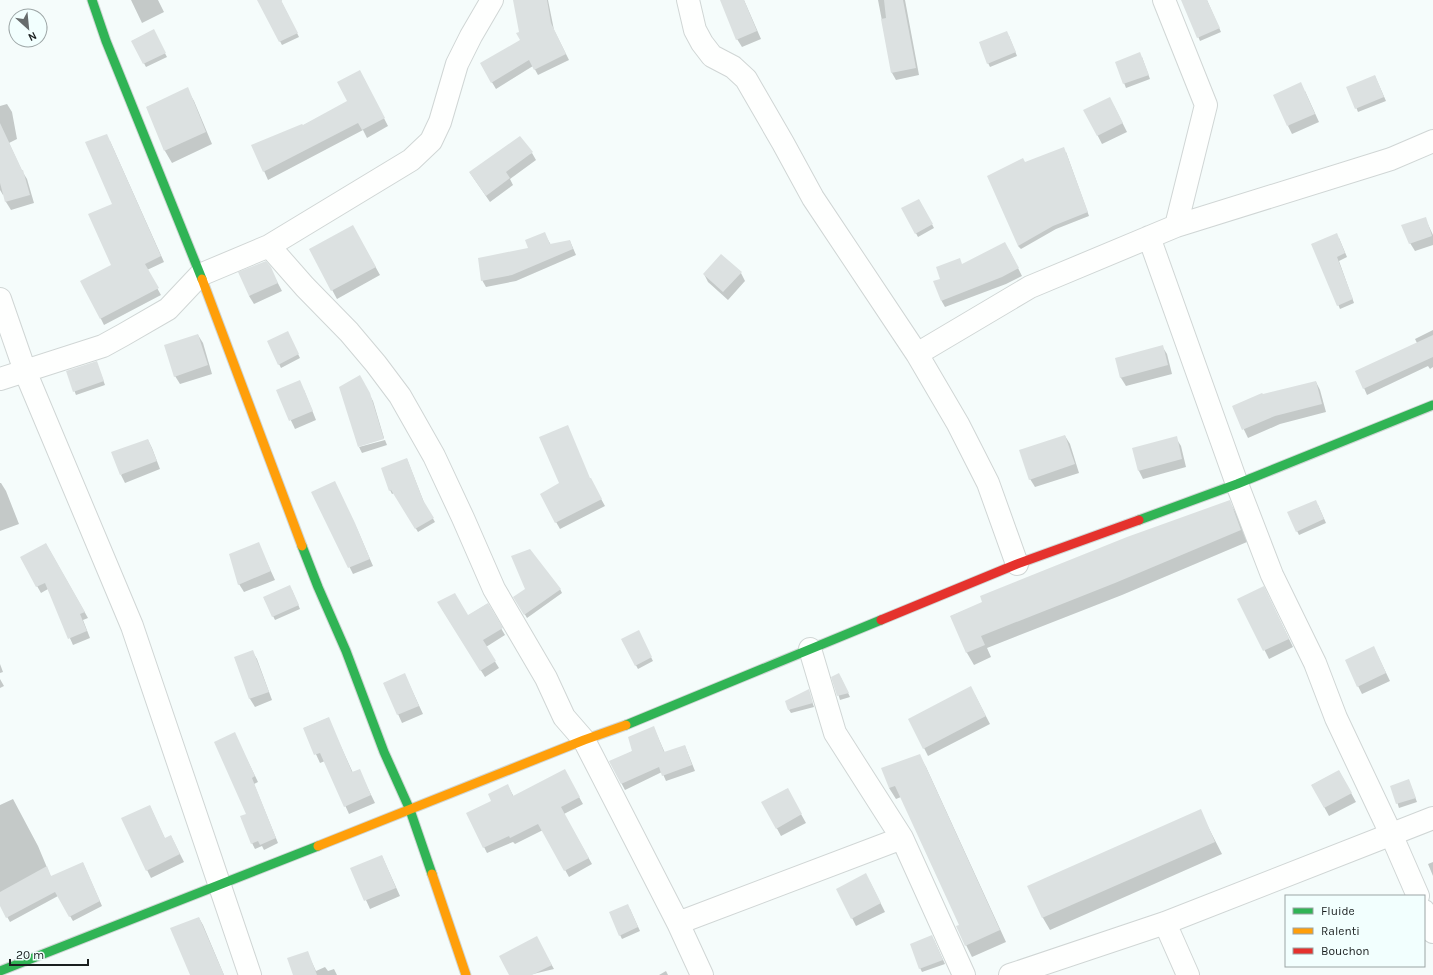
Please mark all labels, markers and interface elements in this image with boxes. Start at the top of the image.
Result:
north arrow [8,8,48,48]
text: N [26,29,39,44]
legend [1285,895,1425,967]
text: Fluide [1321,904,1355,918]
text: Ralenti [1321,924,1360,938]
scale bar [10,941,88,967]
text: Bouchon [1321,944,1370,958]
text: 20 m [16,948,44,962]

